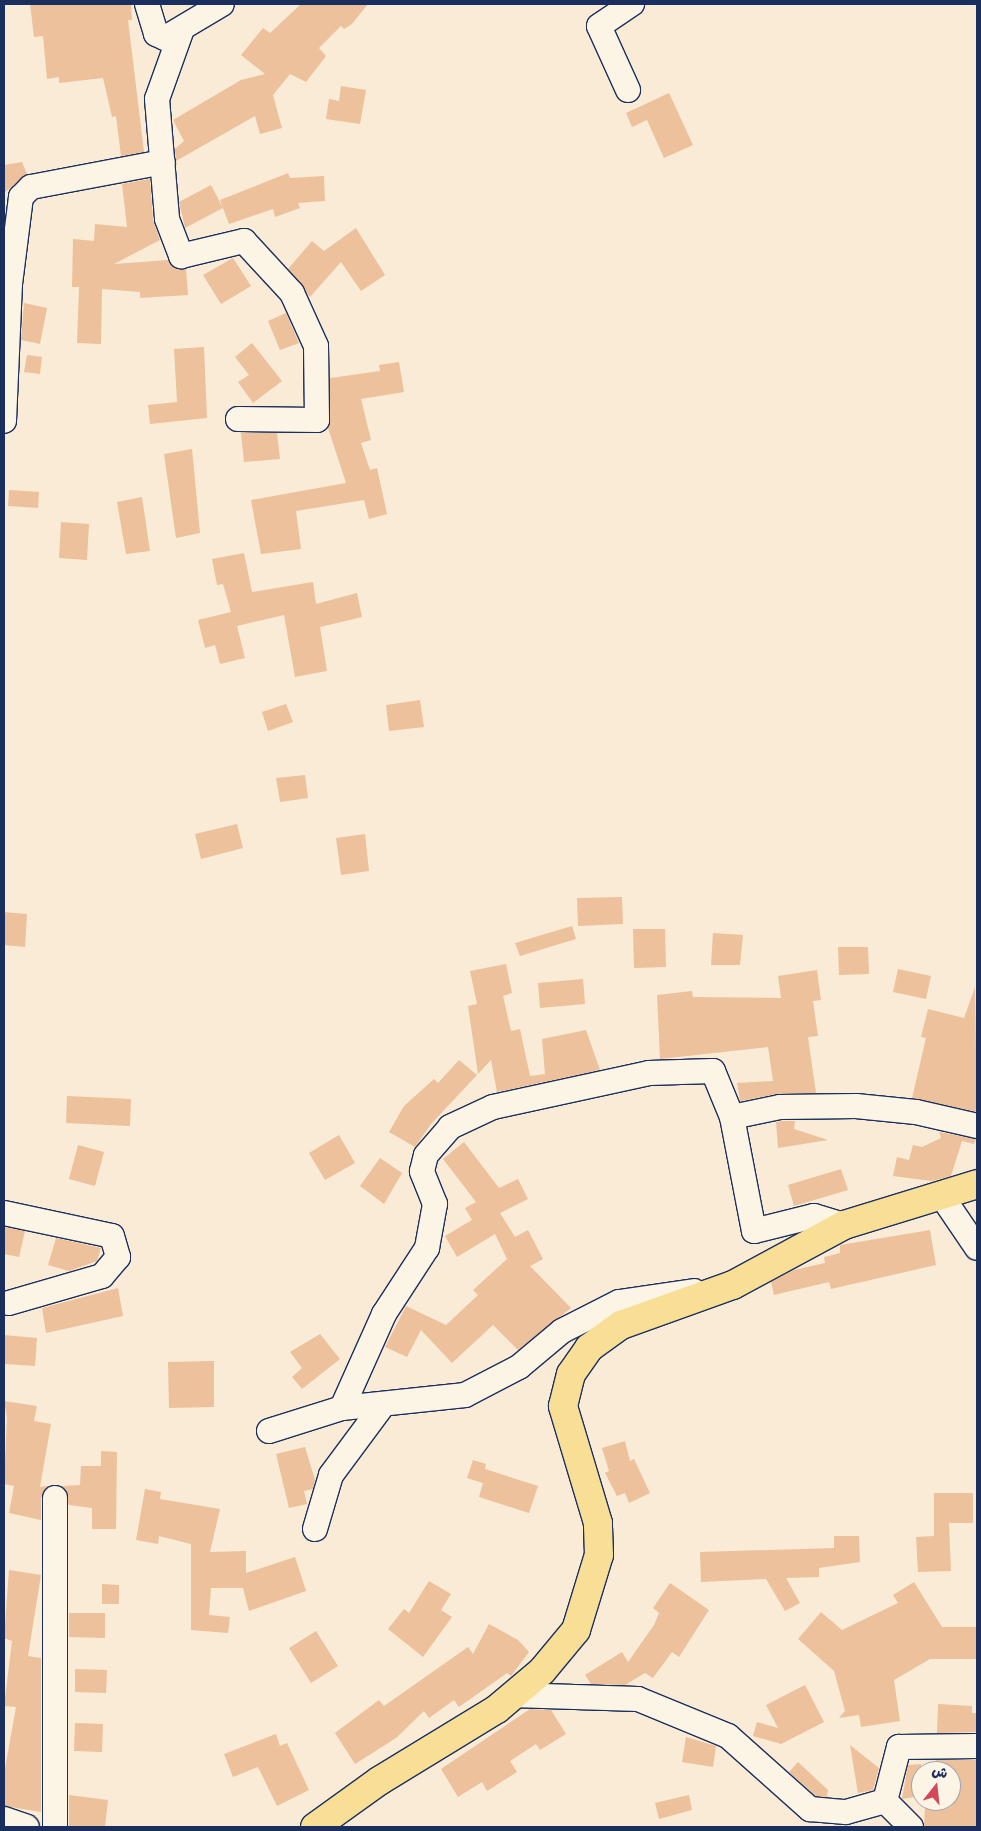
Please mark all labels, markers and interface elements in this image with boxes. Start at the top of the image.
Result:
text: ش [929,1758,951,1786]
north arrow [911,1761,961,1811]

